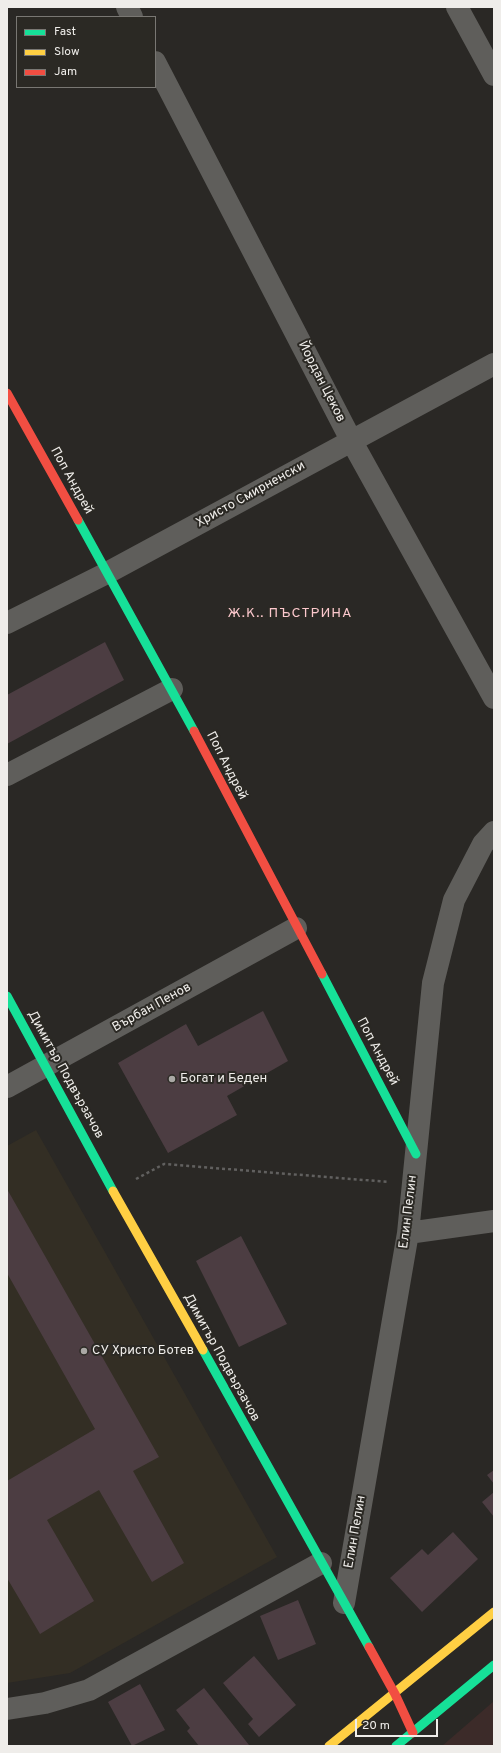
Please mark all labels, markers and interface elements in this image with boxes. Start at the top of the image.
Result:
legend [16,16,156,88]
text: Fast [54,24,76,40]
text: Slow [54,44,80,60]
text: Jam [54,64,77,80]
street label: Йордан Цеков [294,339,348,425]
street label: Поп Андрей [46,445,96,517]
street label: Христо Смирненски [194,459,308,531]
district label: Ж.К.. ПЪСТРИНА [228,606,352,622]
street label: Поп Андрей [202,729,250,803]
street label: Върбан Пенов [110,980,194,1036]
street label: Димитър Подвързачов [23,1008,107,1142]
street label: Поп Андрей [353,1015,401,1089]
place label: Богат и Беден [180,1071,267,1087]
marker: Богат и Беден [167,1074,177,1084]
street label: Елин Пелин [397,1174,421,1250]
street label: Димитър Подвързачов [179,1291,263,1425]
place label: СУ Христо Ботев [92,1343,194,1359]
marker: СУ Христо Ботев [79,1346,89,1356]
street label: Елин Пелин [342,1494,370,1570]
scale bar [357,1711,440,1737]
text: 20 m [362,1718,390,1734]

